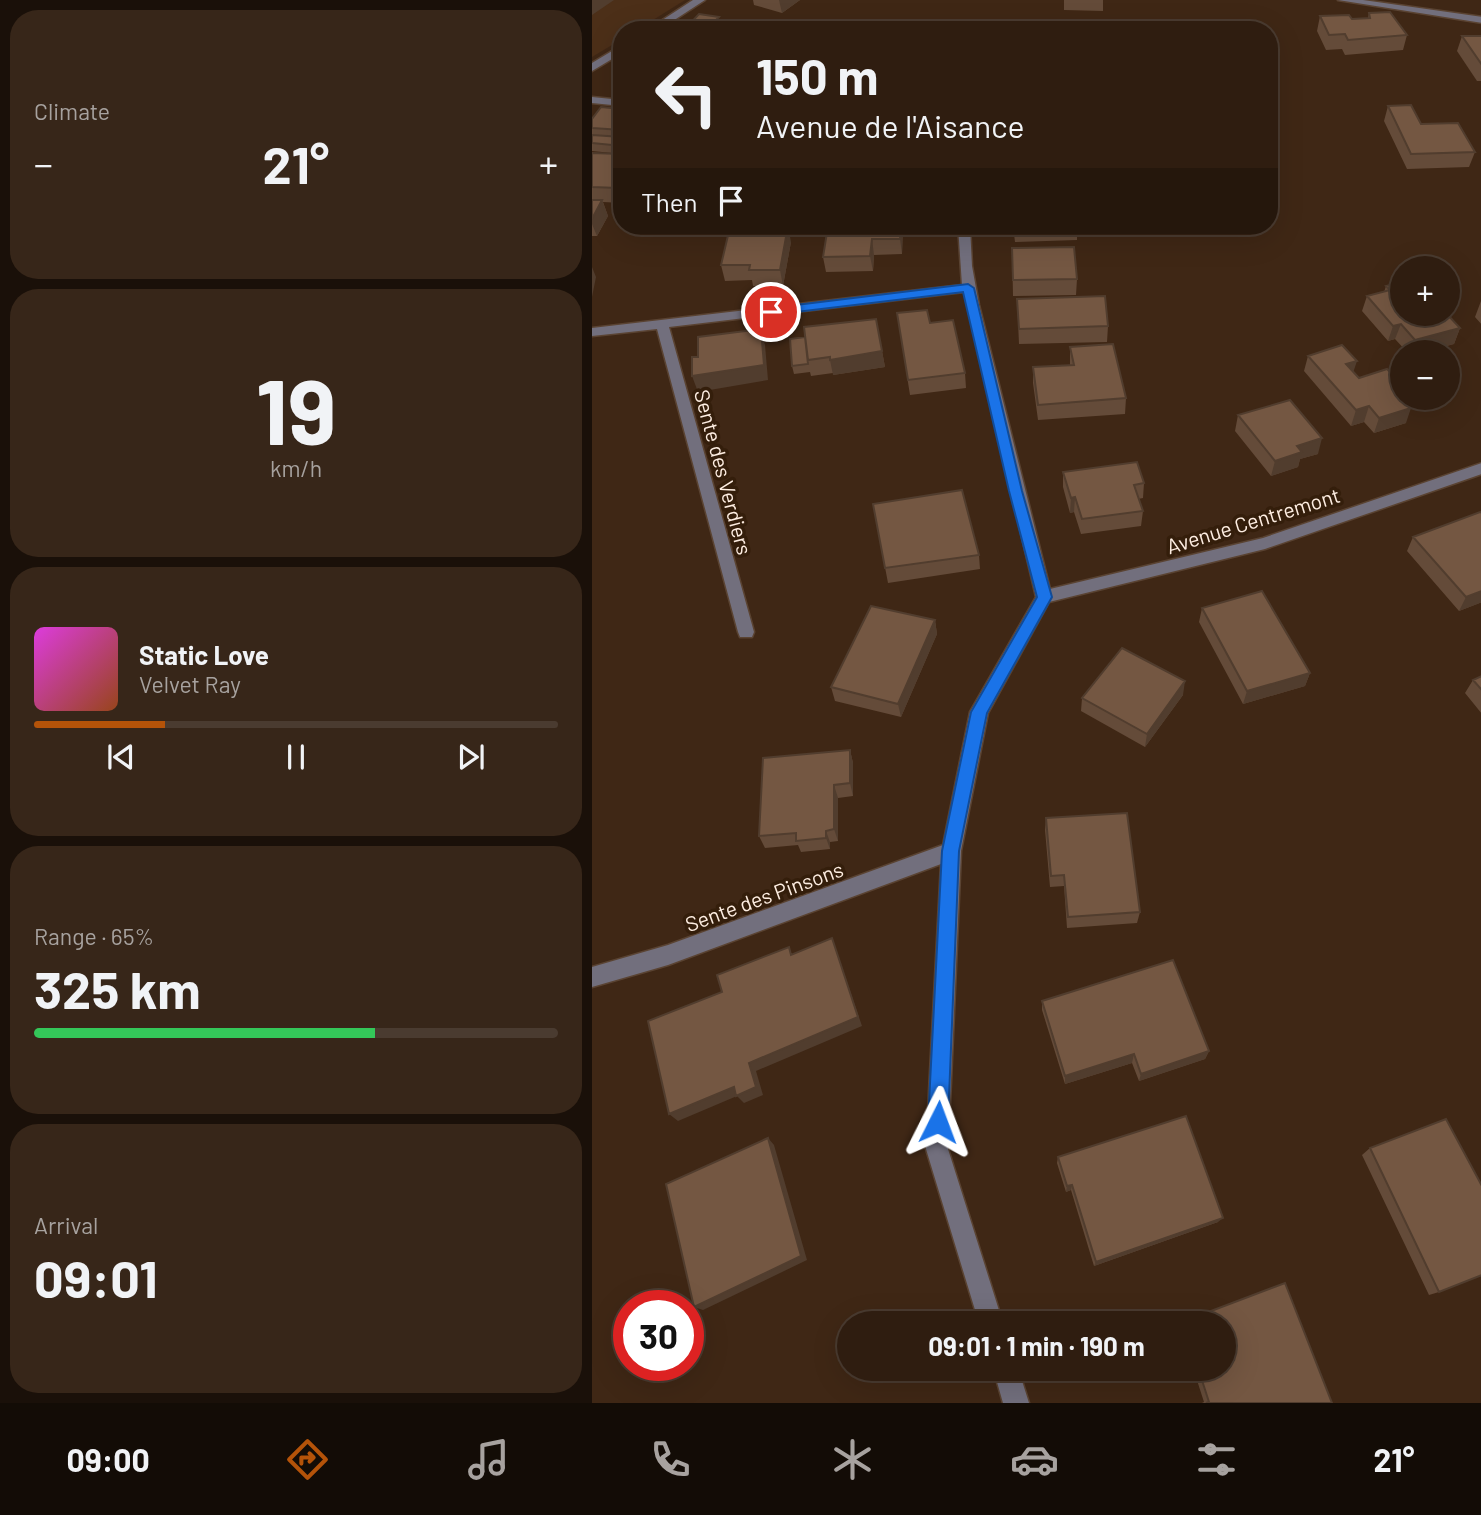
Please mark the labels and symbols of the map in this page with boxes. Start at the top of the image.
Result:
pin [741,282,801,342]
street label: Sente des Verdiers [690,387,758,557]
street label: Avenue Centremont [1163,482,1343,558]
street label: Sente des Pinsons [682,856,846,936]
position arrow [901,1085,975,1159]
speed limit sign: 30 [613,1290,704,1381]

